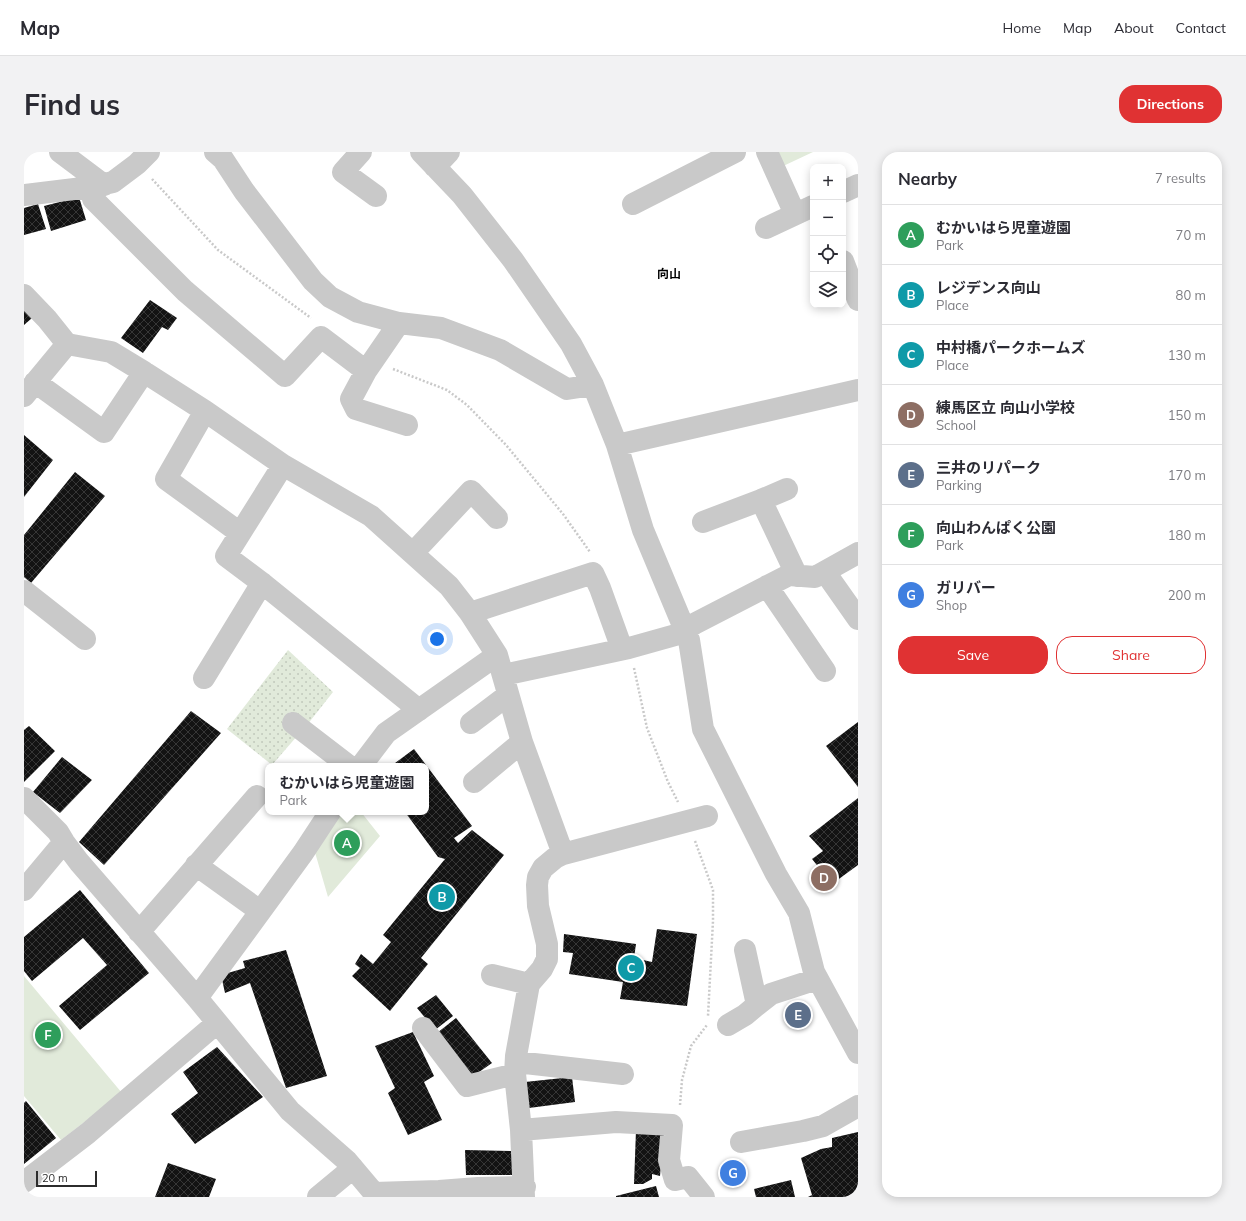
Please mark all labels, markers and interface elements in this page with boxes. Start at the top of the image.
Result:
text: Map [20,16,60,40]
text: Home [1002,19,1041,37]
text: Map [1063,19,1092,37]
text: About [1114,19,1154,37]
text: Contact [1176,19,1226,37]
button: Directions [1119,85,1222,123]
text: Find us [24,87,120,122]
map controls [810,164,846,308]
button: + [810,164,846,200]
text: Nearby [898,168,957,189]
text: 7 results [1155,170,1206,186]
button: − [810,200,846,236]
text: むかいはら児童遊園 [936,218,1071,237]
text: A [906,227,916,243]
text: 70 m [1176,227,1206,243]
button: locate [810,236,846,272]
text: Park [936,237,963,253]
district label: 向山 [657,266,681,281]
button: layers [810,272,846,308]
text: レジデンス向山 [936,278,1041,297]
text: B [907,287,915,303]
text: 80 m [1176,287,1206,303]
text: Place [936,297,969,313]
text: 中村橋パークホームズ [936,338,1086,357]
text: C [907,347,915,363]
text: 130 m [1168,347,1206,363]
text: Place [936,357,969,373]
text: 練馬区立 向山小学校 [936,398,1075,417]
text: D [906,407,916,423]
text: 150 m [1168,407,1206,423]
text: School [936,417,976,433]
text: 三井のリパーク [936,458,1041,477]
text: E [907,467,915,483]
text: 170 m [1168,467,1206,483]
text: Parking [936,477,982,493]
text: 向山わんぱく公園 [936,518,1056,537]
text: F [907,527,915,543]
text: 180 m [1168,527,1206,543]
text: Park [936,537,963,553]
text: ガリバー [936,578,996,597]
text: G [906,587,916,603]
text: 200 m [1168,587,1206,603]
text: Shop [936,597,967,613]
your location [427,629,447,649]
button: Save [898,636,1048,674]
button: Share [1056,636,1206,674]
popup [265,763,429,815]
text: むかいはら児童遊園 [279,773,415,792]
text: Park [279,792,307,808]
pin: A [334,828,360,858]
pin: D [811,863,837,893]
pin: B [429,882,455,912]
pin: C [618,953,644,983]
pin: E [785,1000,811,1030]
pin: F [35,1020,61,1050]
pin: G [720,1158,746,1188]
scale bar [36,1169,97,1188]
text: 20 m [42,1171,68,1185]

